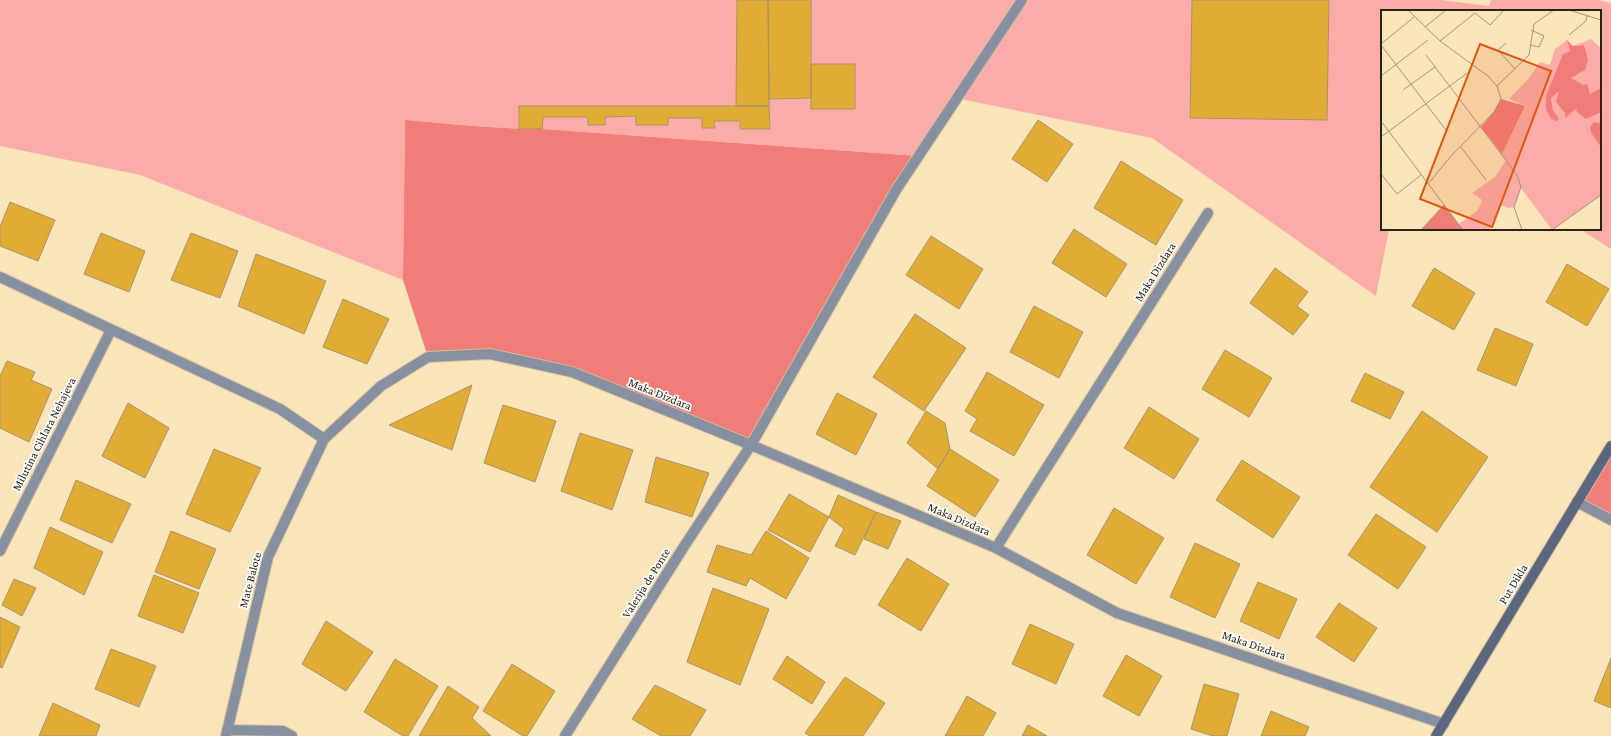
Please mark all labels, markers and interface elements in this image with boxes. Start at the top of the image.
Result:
inset map [1381,10,1601,230]
street label: Maka Dizdara [1131,240,1179,304]
street label: Milutina Cihlara Nehajeva [9,375,79,493]
street label: Maka Dizdara [626,375,694,413]
street label: Maka Dizdara [926,500,993,539]
street label: Valerija de Ponte [619,546,673,620]
street label: Mate Balote [236,551,264,609]
street label: Put Dikla [1496,561,1531,607]
street label: Maka Dizdara [1220,628,1288,663]

